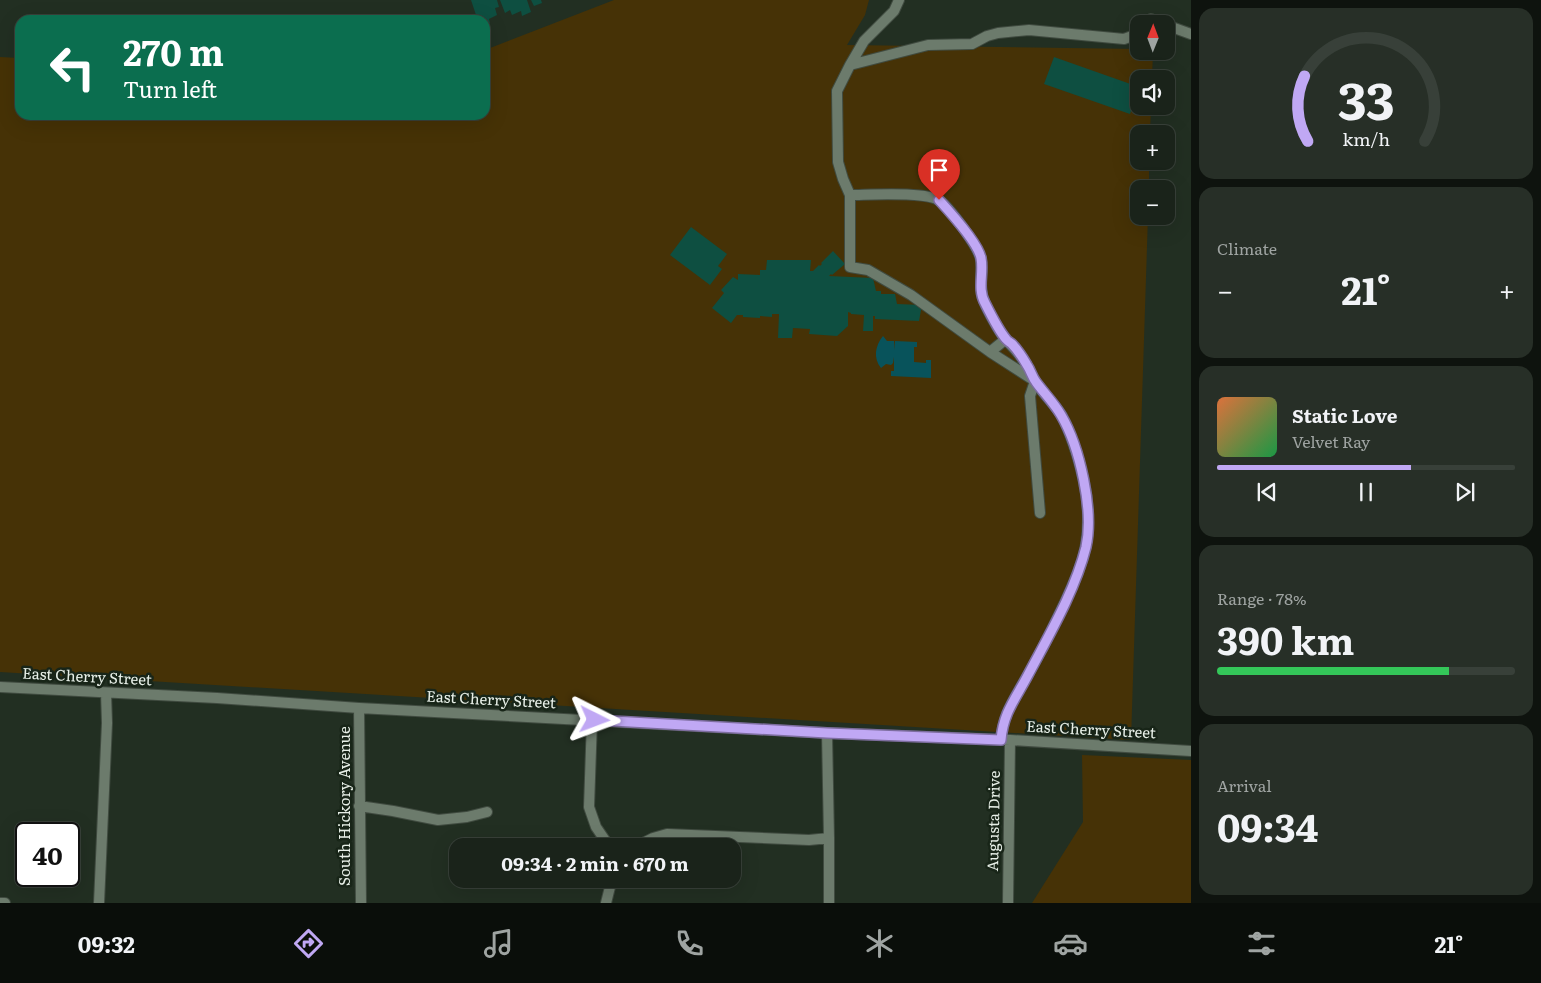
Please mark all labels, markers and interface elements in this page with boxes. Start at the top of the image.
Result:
north arrow [1130,15,1175,60]
map controls [1130,15,1175,225]
text: 270 m [123,25,224,77]
icon: left [40,35,105,100]
text: 33 [1338,58,1395,136]
button: sound [1130,70,1175,115]
text: Turn left [123,72,217,105]
button: + [1130,125,1175,170]
text: km/h [1342,125,1390,152]
pin [918,149,960,200]
icon: arrive [925,156,953,184]
button: − [1130,180,1175,225]
text: Climate [1217,236,1277,260]
text: 21° [1341,260,1391,317]
text: − [1217,268,1233,310]
text: + [1499,268,1515,310]
text: Static Love [1292,401,1397,429]
text: Velvet Ray [1292,429,1370,453]
icon: previous [1253,478,1281,506]
icon: pause [1352,478,1380,506]
icon: next [1451,478,1479,506]
text: Range · 78% [1217,586,1307,610]
text: 390 km [1217,610,1354,667]
street label: East Cherry Street [22,661,152,690]
street label: East Cherry Street [426,684,556,713]
position arrow [568,693,620,745]
street label: East Cherry Street [1026,714,1156,743]
street label: South Hickory Avenue [332,726,355,886]
street label: Augusta Drive [980,770,1005,872]
text: Arrival [1217,773,1272,797]
text: 09:34 [1217,797,1319,854]
speed limit sign: 40 [15,822,80,887]
text: 09:34 · 2 min · 670 m [501,849,689,877]
icon: directions [291,926,326,961]
icon: music [481,926,516,961]
icon: phone [672,926,707,961]
icon: climate [862,926,897,961]
icon: car [1053,926,1088,961]
icon: filters [1244,926,1279,961]
text: 09:32 [78,927,135,960]
text: 21° [1434,927,1463,960]

